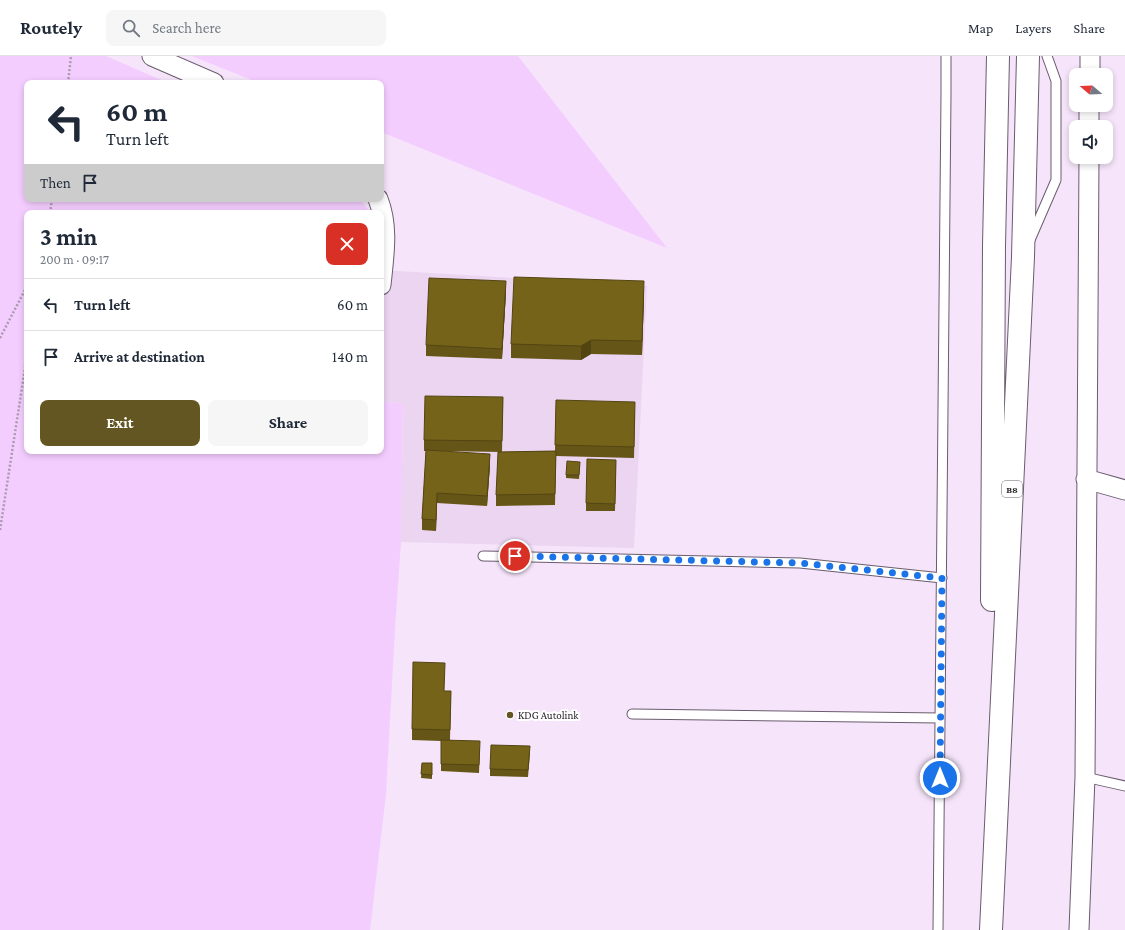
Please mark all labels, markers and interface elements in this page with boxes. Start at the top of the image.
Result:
search box [106,10,386,46]
text: Routely [20,17,82,38]
icon: search [120,17,142,39]
text: Search here [152,20,221,36]
text: Map [968,20,993,36]
text: Layers [1015,20,1052,36]
text: Share [1074,20,1105,36]
north arrow [1069,68,1113,112]
map controls [1069,68,1113,164]
icon: left [40,96,92,148]
text: 60 m [106,96,167,127]
button: sound [1069,120,1113,164]
text: Turn left [106,129,169,149]
icon: arrive [79,172,101,194]
text: Then [40,175,71,191]
text: 3 min [40,223,97,250]
button: close [326,223,368,265]
text: 200 m · 09:17 [40,252,109,267]
icon: left [40,294,62,316]
text: Turn left [74,297,130,313]
text: 60 m [337,297,368,313]
icon: arrive [40,346,62,368]
text: Arrive at destination [74,349,205,365]
text: 140 m [332,349,368,365]
button: Exit [40,400,200,446]
button: Share [208,400,368,446]
road number: B8 [1002,481,1022,497]
pin [498,539,532,573]
icon: arrive [504,545,526,567]
place label: KDG Autolink [518,709,579,721]
marker: KDG Autolink [505,710,515,720]
position arrow [919,757,961,799]

